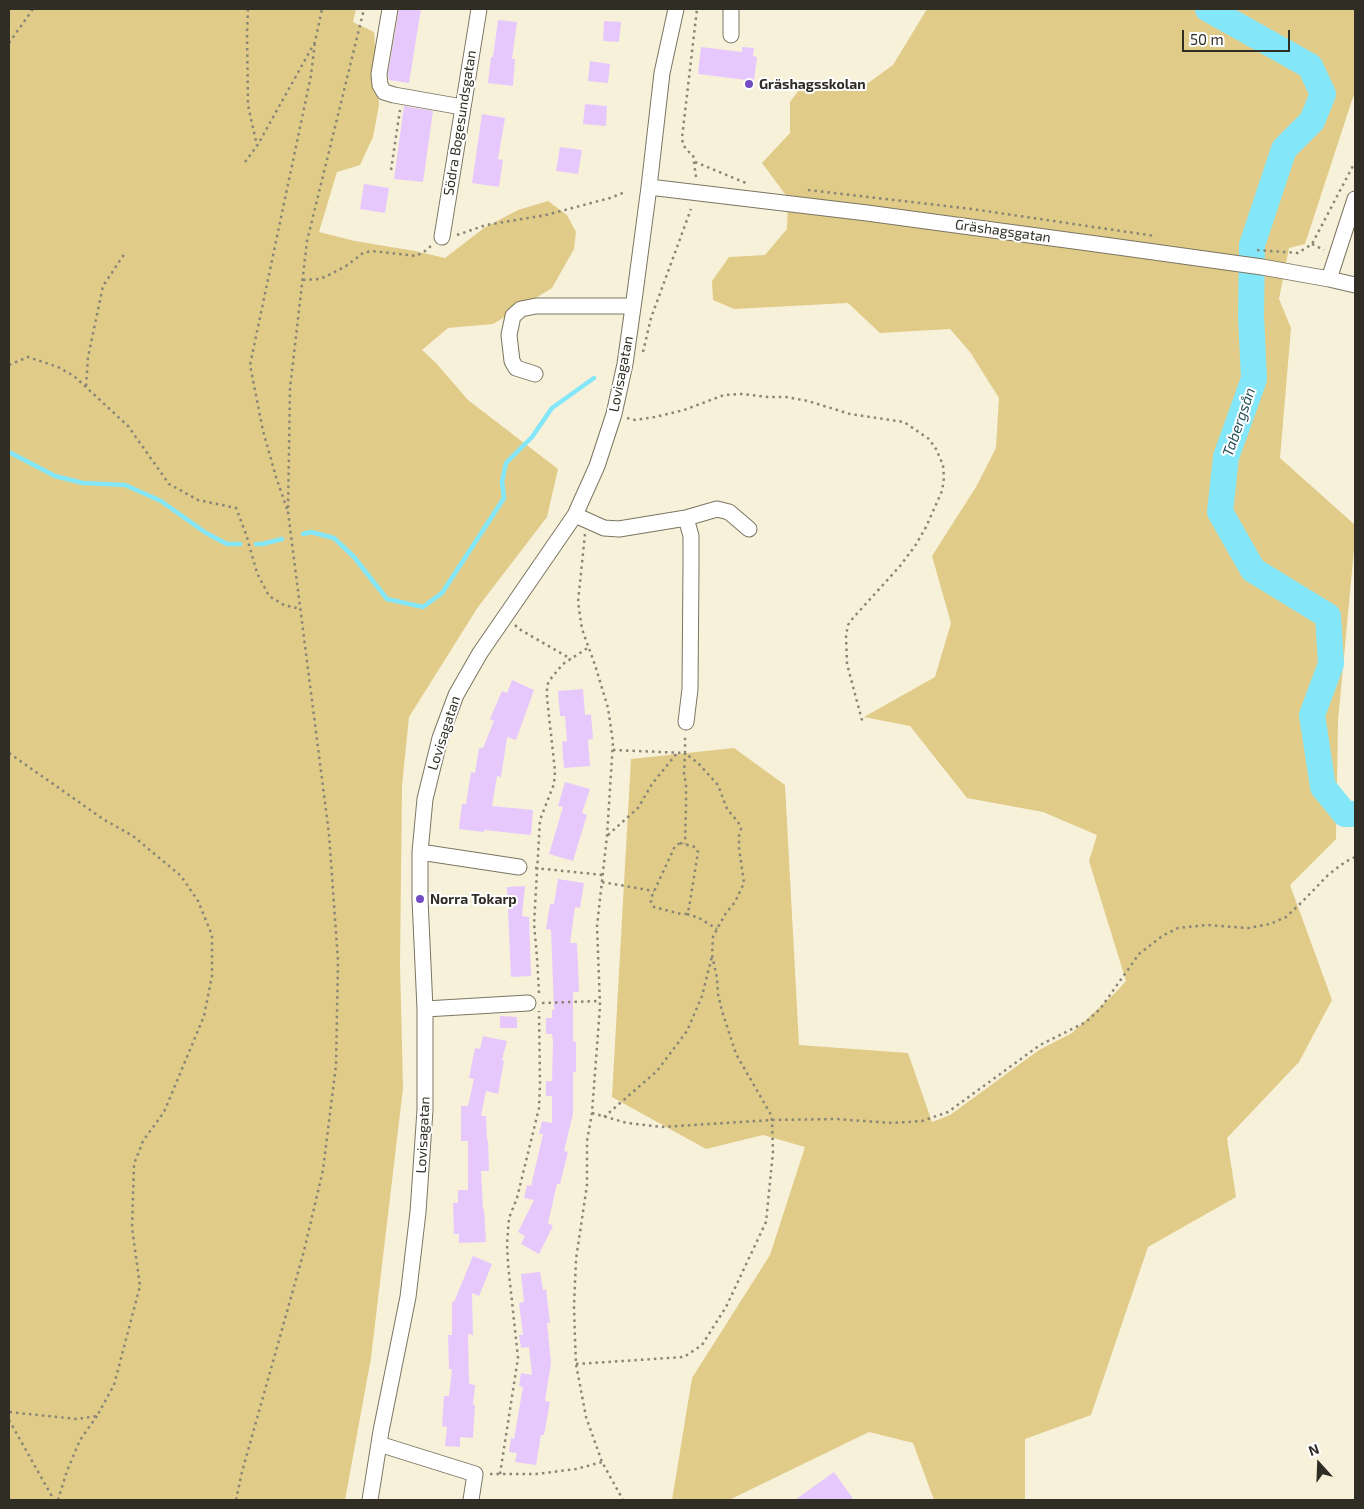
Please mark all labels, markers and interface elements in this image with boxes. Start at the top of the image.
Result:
scale bar [1184,20,1292,52]
text: 50 m [1190,30,1224,48]
street label: Södra Bogesundsgatan [440,49,480,197]
place label: Gräshagsskolan [759,76,866,92]
marker: Gräshagsskolan [743,78,755,90]
street label: Gräshagsgatan [954,216,1052,246]
street label: Lovisagatan [605,334,637,414]
water label: Tabergsån [1219,385,1259,459]
street label: Lovisagatan [424,694,464,772]
place label: Norra Tokarp [430,891,517,907]
marker: Norra Tokarp [414,893,426,905]
street label: Lovisagatan [413,1096,433,1174]
north arrow [1294,1439,1344,1489]
text: N [1306,1440,1321,1459]

